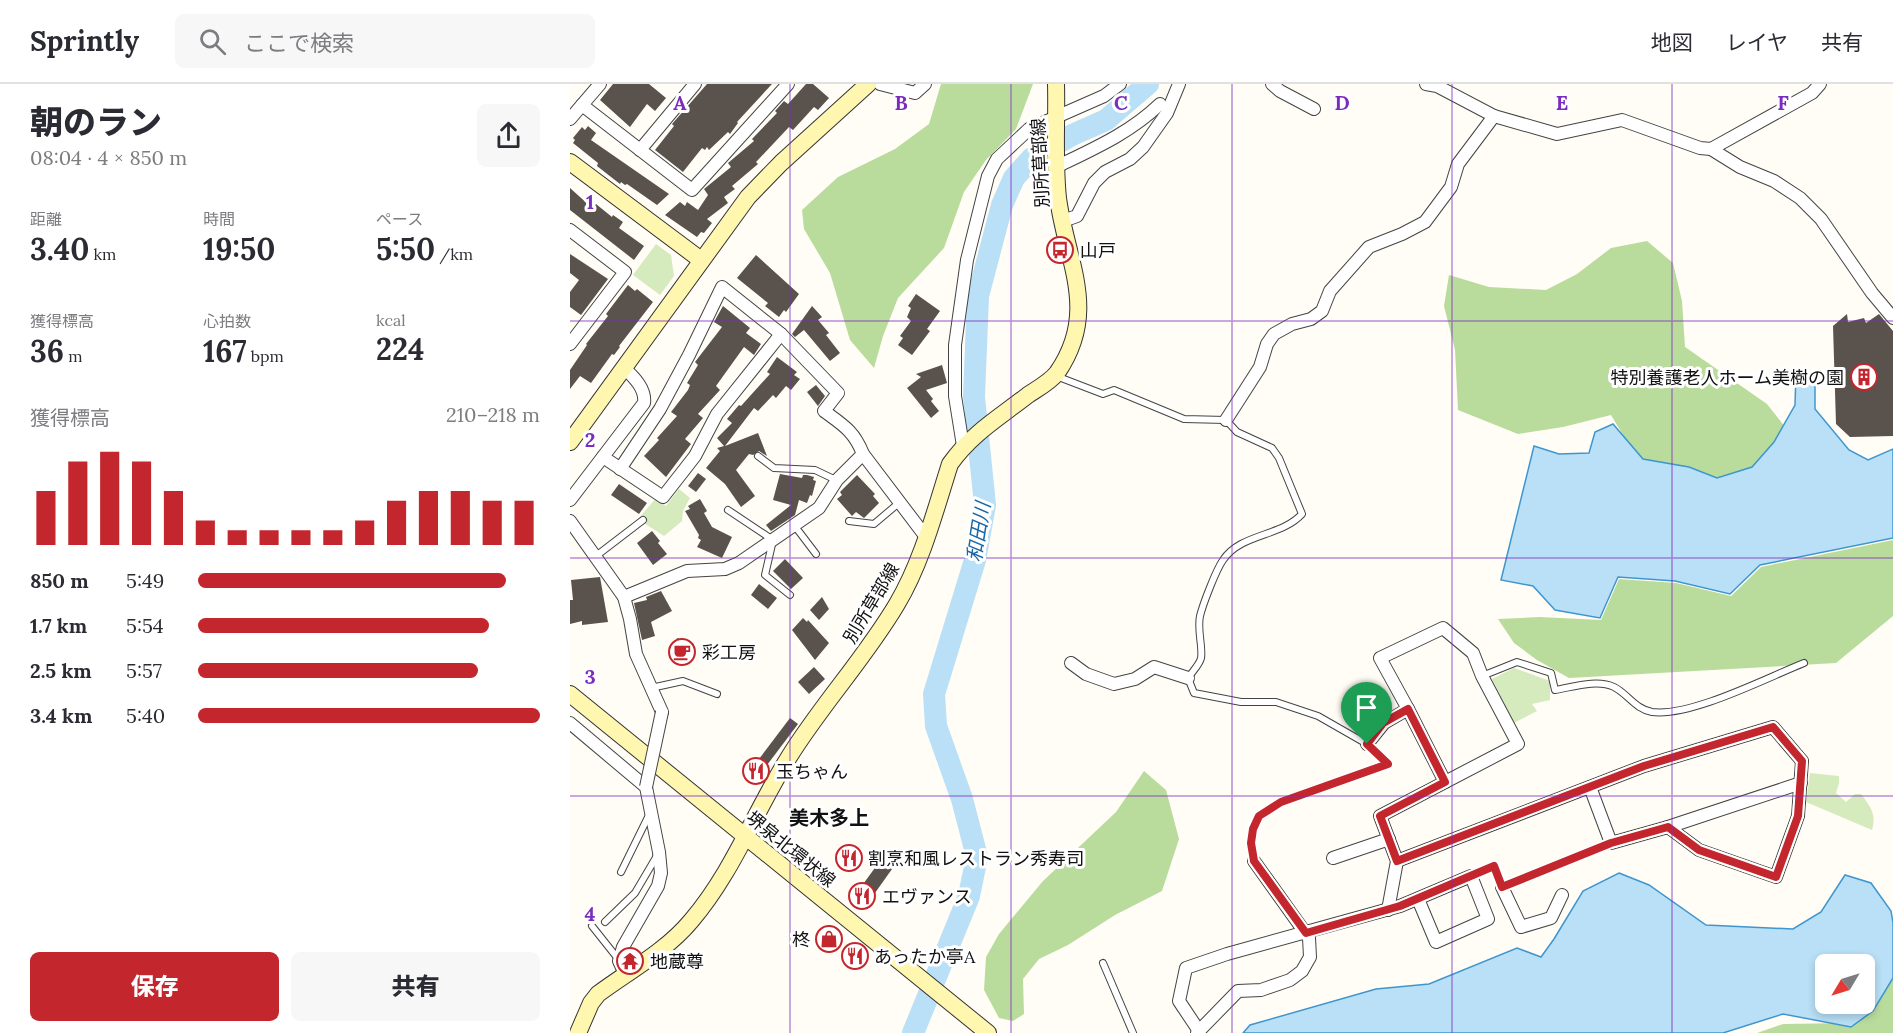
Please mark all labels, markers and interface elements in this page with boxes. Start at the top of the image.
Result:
search box [175,14,595,68]
text: Sprintly [30,23,139,59]
icon: search [196,25,229,58]
text: ここで検索 [244,29,354,57]
text: 地図 [1651,29,1693,56]
text: レイヤ [1726,29,1788,56]
text: 共有 [1821,29,1863,56]
text: A [673,90,687,115]
text: B [894,90,908,115]
text: C [1114,90,1128,115]
text: D [1334,90,1350,115]
text: E [1556,90,1568,115]
text: F [1777,90,1789,115]
text: 朝のラン [30,101,162,143]
button: share [477,104,540,167]
street label: 別所草部線 [1026,117,1054,209]
text: 08:04 · 4 × 850 m [30,145,187,170]
text: 1 [586,189,594,214]
text: 距離 [30,209,62,229]
text: 時間 [203,209,235,229]
text: ペース [376,209,423,229]
text: 3.40 [30,230,89,268]
text: 19:50 [203,230,275,268]
text: 5:50 [376,230,435,268]
bus stop icon: 山戸 [1045,235,1075,265]
place label: 山戸 [1080,239,1116,262]
text: km [89,244,116,264]
text: /km [435,244,473,264]
text: kcal [376,310,406,330]
text: 獲得標高 [30,311,94,331]
text: 心拍数 [203,311,251,331]
text: 224 [376,330,424,368]
text: 36 [30,332,64,370]
text: 167 [203,332,247,370]
text: m [64,346,83,366]
text: bpm [247,346,284,366]
building icon: 特別養護老人ホーム美樹の園 [1849,362,1879,392]
place label: 特別養護老人ホーム美樹の園 [1611,366,1844,389]
text: 210–218 m [446,402,540,427]
text: 獲得標高 [30,405,110,430]
text: 2 [585,427,595,452]
water label: 和田川 [961,498,995,564]
street label: 別所草部線 [838,559,904,647]
text: 850 m [30,568,89,593]
text: 5:49 [126,568,164,593]
text: 1.7 km [30,613,87,638]
text: 5:54 [126,613,164,638]
cafe icon: 彩工房 [667,637,697,667]
place label: 彩工房 [702,641,756,664]
text: 2.5 km [30,658,92,683]
text: 5:57 [126,658,162,683]
text: 3 [584,664,596,689]
pin [1341,682,1392,744]
icon: arrive [1350,691,1383,724]
text: 3.4 km [30,703,92,728]
text: 5:40 [126,703,165,728]
restaurant icon: 玉ちゃん [741,756,771,786]
place label: 玉ちゃん [776,760,848,783]
district label: 美木多上 [789,805,869,830]
street label: 堺泉北環状線 [742,806,840,892]
restaurant icon: 割烹和風レストラン秀寿司 [834,843,864,873]
place label: 割烹和風レストラン秀寿司 [868,847,1084,870]
restaurant icon: エヴァンス [847,881,877,911]
place label: エヴァンス [882,885,972,908]
text: 4 [585,901,596,926]
shop icon: 柊 [814,924,844,954]
place label: 柊 [792,928,810,951]
restaurant icon: あったか亭A [840,941,870,971]
place label: あったか亭A [874,945,976,968]
temple icon: 地蔵尊 [615,946,645,976]
place label: 地蔵尊 [650,950,704,973]
button: 保存 [30,952,279,1021]
button: 共有 [291,952,540,1021]
north arrow [1815,954,1875,1014]
map controls [1815,954,1875,1014]

